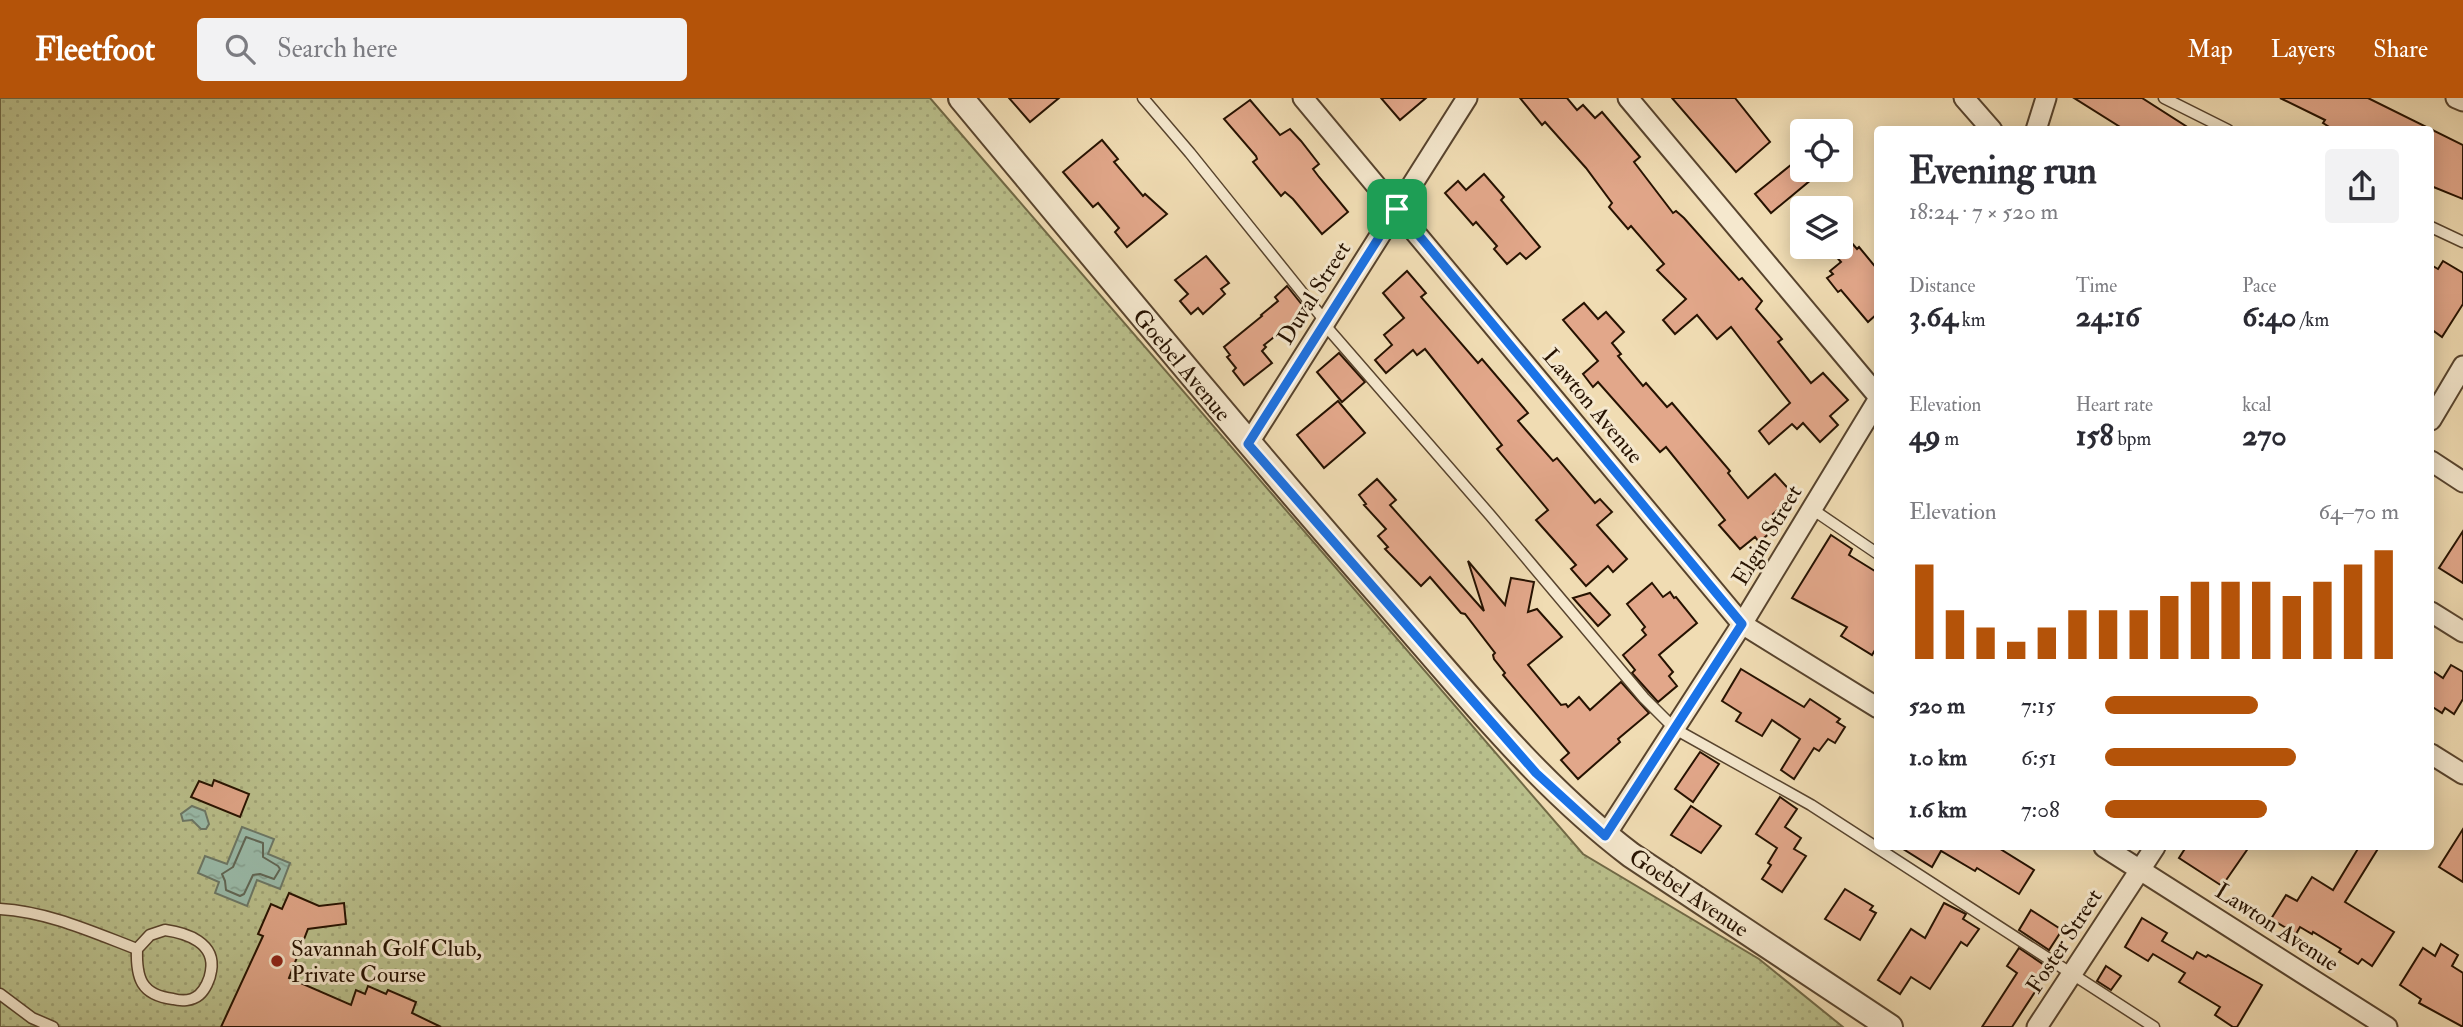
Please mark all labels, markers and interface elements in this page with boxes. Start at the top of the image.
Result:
search box [197,18,687,81]
text: Fleetfoot [35,29,155,70]
icon: search [221,30,259,68]
text: Search here [277,33,397,65]
text: Map [2188,34,2233,65]
text: Layers [2271,34,2335,65]
text: Share [2373,34,2428,65]
map controls [1790,119,1853,259]
button: locate [1790,119,1853,182]
text: Evening run [1909,147,2097,195]
button: share [2325,149,2399,223]
pin [1367,179,1427,239]
icon: arrive [1378,190,1416,228]
button: layers [1790,196,1853,259]
text: 18:24 · 7 × 520 m [1909,197,2058,226]
street label: Duval Street [1271,236,1357,350]
text: Distance [1909,274,1975,298]
text: Time [2076,274,2117,298]
text: Pace [2242,274,2276,298]
text: 3.64 [1909,298,1958,335]
text: 24:16 [2076,298,2140,335]
text: 6:40 [2242,298,2296,335]
street label: Goebel Avenue [1126,303,1238,428]
text: km [1958,308,1985,332]
text: /km [2296,308,2329,332]
street label: Lawton Avenue [1536,342,1650,470]
text: Elevation [1909,393,1981,417]
text: Heart rate [2076,393,2153,417]
text: kcal [2242,393,2271,417]
text: 49 [1909,417,1941,454]
text: 158 [2076,417,2114,454]
text: 270 [2242,417,2287,454]
text: m [1941,427,1959,451]
text: bpm [2114,427,2151,451]
street label: Elgin Street [1726,480,1808,590]
text: Elevation [1909,497,1997,526]
text: 64–70 m [2318,497,2399,526]
text: 520 m [1909,691,1965,720]
text: 7:15 [2021,691,2056,720]
text: 1.0 km [1909,743,1967,772]
text: 6:51 [2021,743,2057,772]
text: 1.6 km [1909,795,1967,824]
text: 7:08 [2021,795,2060,824]
street label: Goebel Avenue [1624,842,1755,944]
street label: Lawton Avenue [2210,876,2345,978]
street label: Foster Street [2020,883,2108,999]
place label: Savannah Golf Club, Private Course [291,934,482,989]
marker: Savannah Golf Club, Private Course [269,953,285,969]

